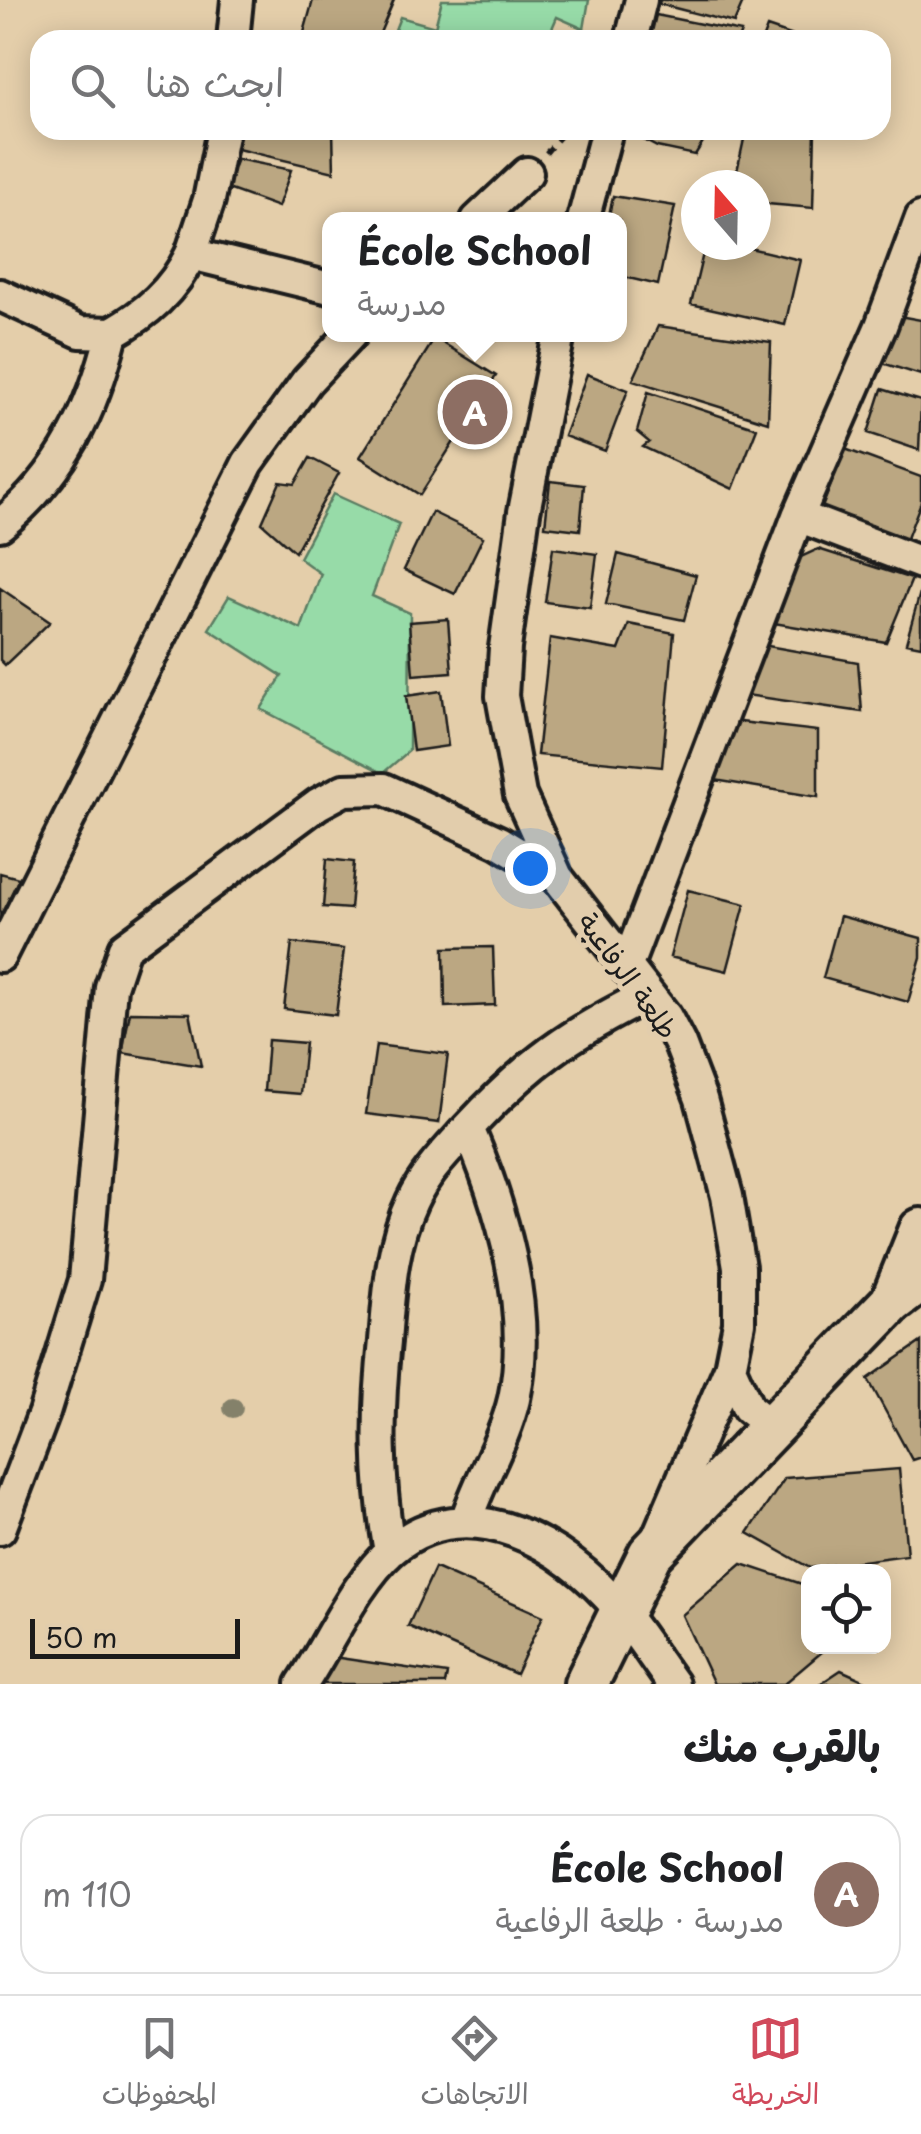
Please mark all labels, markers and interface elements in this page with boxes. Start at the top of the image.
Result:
search box [30,30,891,140]
text: ابحث هنا [145,53,284,110]
icon: search [65,58,120,113]
north arrow [681,170,771,260]
popup [322,212,627,342]
text: École School [357,221,592,278]
text: مدرسة [357,278,447,326]
pin: A [442,374,508,450]
your location [505,843,556,894]
street label: طلعة الرفاعية [568,902,690,1048]
map controls [801,1564,891,1654]
button: locate [801,1564,891,1654]
scale bar [30,1614,240,1658]
text: 50 m [45,1615,118,1658]
text: بالقرب منك [683,1713,881,1776]
text: École School [550,1838,784,1895]
text: 110 m [42,1870,132,1918]
text: A [834,1870,859,1918]
text: مدرسة · طلعة الرفاعية [496,1895,784,1943]
tab: المحفوظات [102,2011,217,2119]
tab: الاتجاهات [420,2011,529,2119]
tab: الخريطة [732,2011,819,2119]

